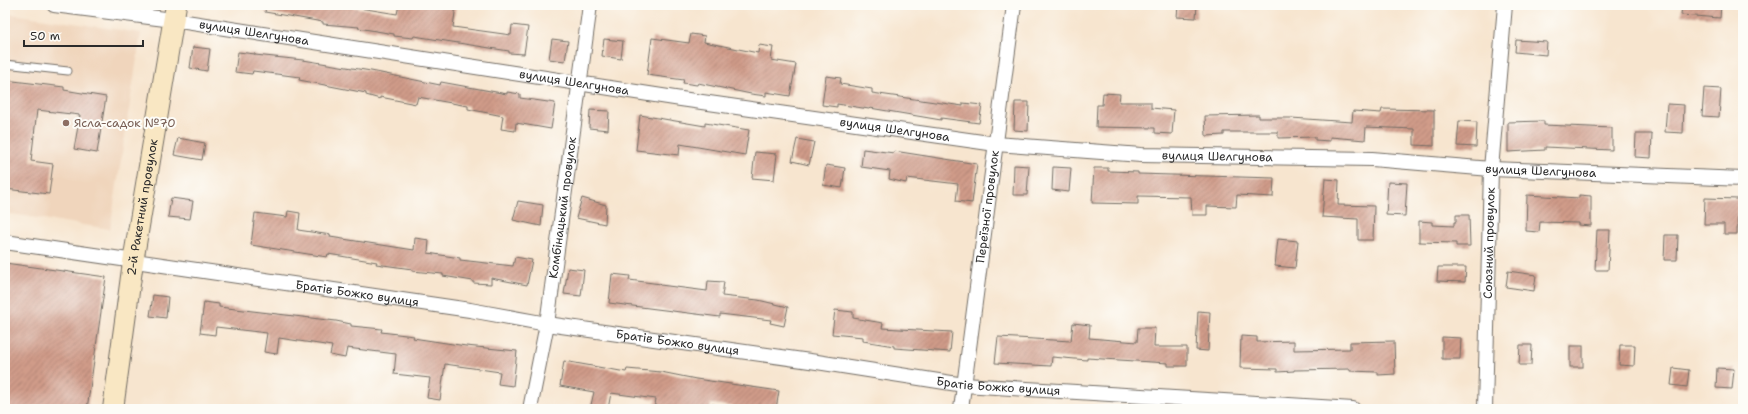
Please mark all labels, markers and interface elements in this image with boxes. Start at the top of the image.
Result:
street label: вулиця Шелгунова [198,16,311,49]
scale bar [24,22,143,48]
text: 50 m [30,28,60,44]
street label: вулиця Шелгунова [518,66,631,99]
street label: вулиця Шелгунова [839,114,951,145]
place label: Ясла-садок №70 [74,115,176,131]
marker: Ясла-садок №70 [61,118,71,128]
street label: Комбінацький провулок [545,135,580,280]
street label: 2-й Ракетний провулок [123,137,162,276]
street label: вулиця Шелгунова [1162,147,1273,165]
street label: Переїзної провулок [972,149,1003,264]
street label: вулиця Шелгунова [1485,161,1597,181]
street label: Союзний провулок [1480,186,1499,299]
street label: Братів Божко вулиця [294,277,420,310]
street label: Братів Божко вулиця [615,326,740,359]
street label: Братів Божко вулиця [935,373,1061,399]

